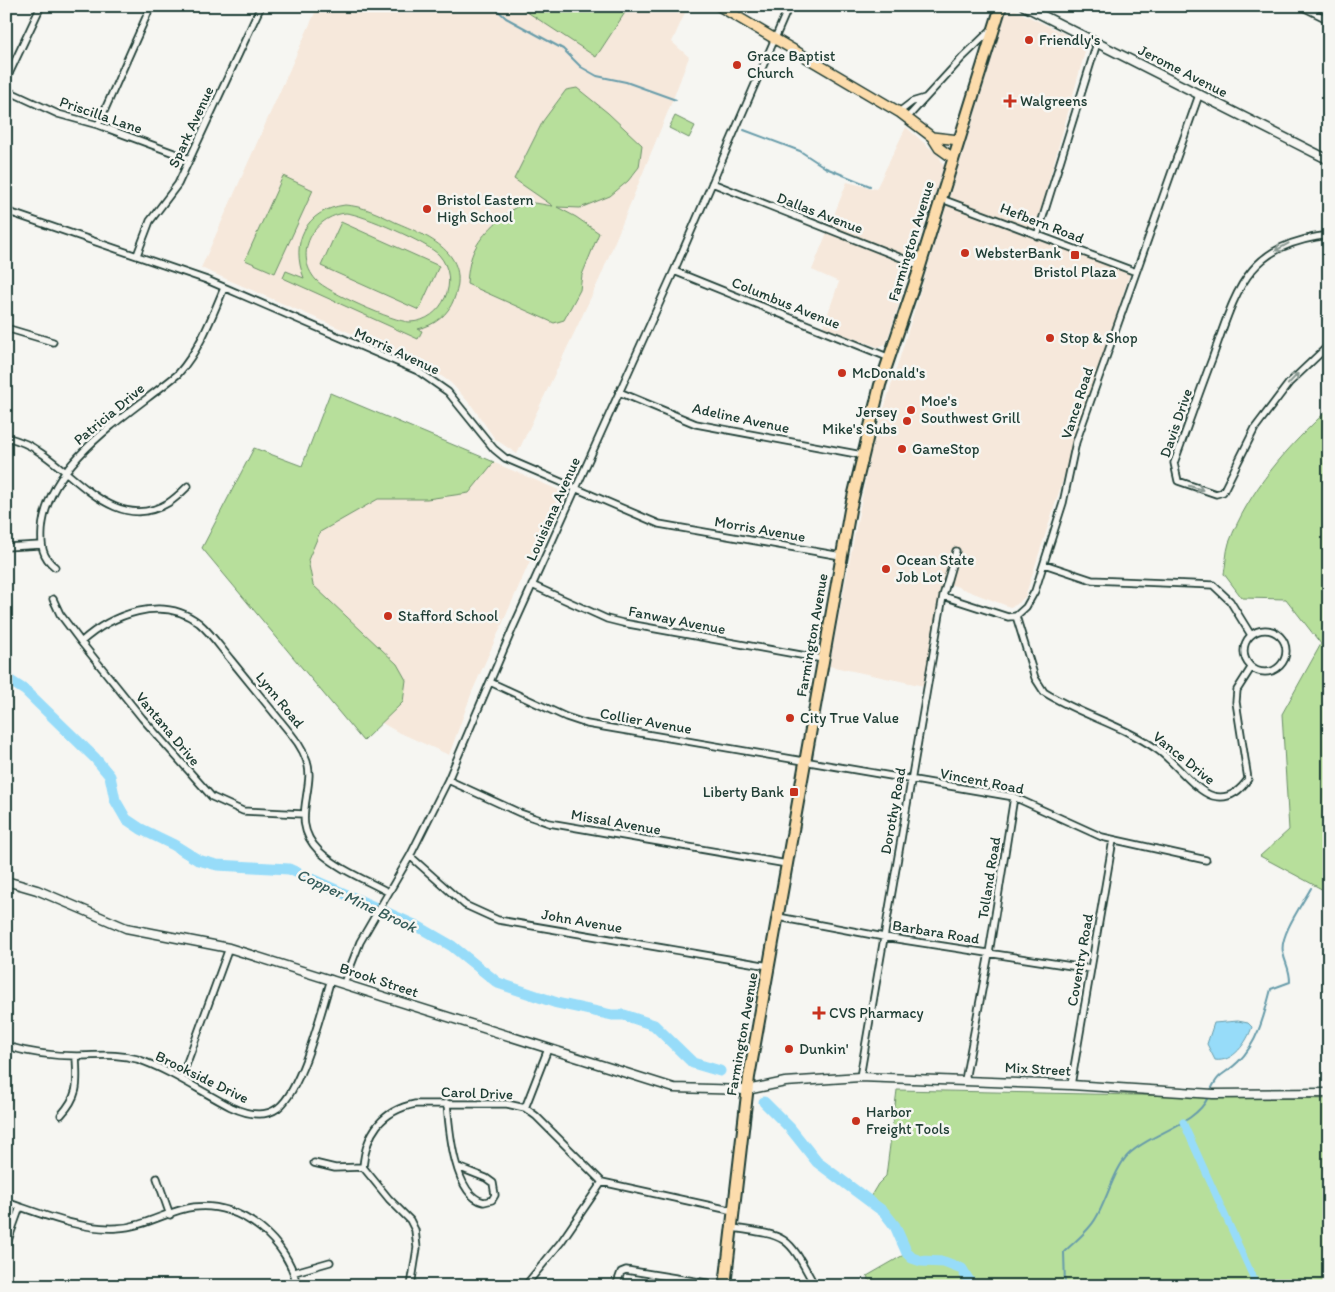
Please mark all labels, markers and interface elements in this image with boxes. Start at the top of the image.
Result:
place label: Friendly's [1039,31,1101,49]
marker: Friendly's [1023,34,1035,46]
street label: Jerome Avenue [1135,41,1231,101]
place label: Grace Baptist Church [747,47,836,82]
marker: Grace Baptist Church [731,59,743,71]
street label: Spark Avenue [164,83,218,171]
street label: Priscilla Lane [57,92,145,138]
place label: Walgreens [1020,92,1088,110]
marker: Walgreens [1004,95,1016,107]
street label: Farmington Avenue [884,179,938,303]
street label: Dallas Avenue [774,188,866,238]
place label: Bristol Eastern High School [437,191,534,226]
street label: Hefbern Road [997,199,1087,247]
marker: Bristol Eastern High School [421,203,433,215]
one-way arrow [1275,243,1290,252]
place label: WebsterBank [975,244,1061,262]
marker: WebsterBank [959,247,971,259]
marker: Bristol Plaza [1069,249,1081,261]
place label: Bristol Plaza [1034,263,1116,281]
street label: Columbus Avenue [729,273,843,333]
street label: Morris Avenue [351,323,443,379]
place label: Stop & Shop [1060,329,1138,347]
marker: Stop & Shop [1044,332,1056,344]
place label: McDonald's [852,364,926,382]
street label: Vance Road [1057,365,1097,441]
marker: McDonald's [836,367,848,379]
one-way arrow [1287,372,1299,385]
street label: Patricia Drive [70,379,148,449]
street label: Davis Drive [1156,386,1196,460]
place label: Moe's Southwest Grill [921,392,1021,427]
street label: Adeline Avenue [691,399,791,437]
place label: Jersey Mike's Subs [822,403,897,438]
marker: Moe's Southwest Grill [905,404,917,416]
marker: Jersey Mike's Subs [901,415,913,427]
place label: GameStop [912,440,980,458]
marker: GameStop [896,443,908,455]
street label: Louisiana Avenue [522,454,584,564]
one-way arrow [1187,483,1203,493]
street label: Morris Avenue [713,512,807,546]
place label: Ocean State Job Lot [896,551,974,586]
marker: Ocean State Job Lot [880,563,892,575]
street label: Farmington Avenue [792,572,832,698]
street label: Fanway Avenue [627,602,727,638]
place label: Stafford School [398,607,499,625]
marker: Stafford School [382,610,394,622]
street label: Lynn Road [252,668,308,732]
street label: Vantana Drive [132,688,204,770]
street label: Collier Avenue [599,704,693,738]
place label: City True Value [800,709,899,727]
marker: City True Value [784,712,796,724]
street label: Vance Drive [1149,727,1219,789]
street label: Vincent Road [938,764,1026,798]
street label: Dorothy Road [877,766,909,856]
place label: Liberty Bank [703,783,784,801]
marker: Liberty Bank [788,786,800,798]
street label: Missal Avenue [570,805,662,839]
street label: Tolland Road [974,836,1004,920]
water label: Copper Mine Brook [294,864,420,937]
street label: John Avenue [540,905,624,937]
street label: Coventry Road [1063,912,1097,1008]
street label: Barbara Road [891,916,982,948]
street label: Brook Street [337,959,421,1001]
street label: Farmington Avenue [722,971,762,1097]
place label: CVS Pharmacy [829,1004,923,1022]
marker: CVS Pharmacy [813,1007,825,1019]
place label: Dunkin' [799,1040,849,1058]
marker: Dunkin' [783,1043,795,1055]
street label: Brookside Drive [152,1047,252,1107]
street label: Mix Street [1004,1058,1072,1080]
street label: Carol Drive [441,1083,513,1103]
place label: Harbor Freight Tools [866,1103,950,1138]
marker: Harbor Freight Tools [850,1115,862,1127]

